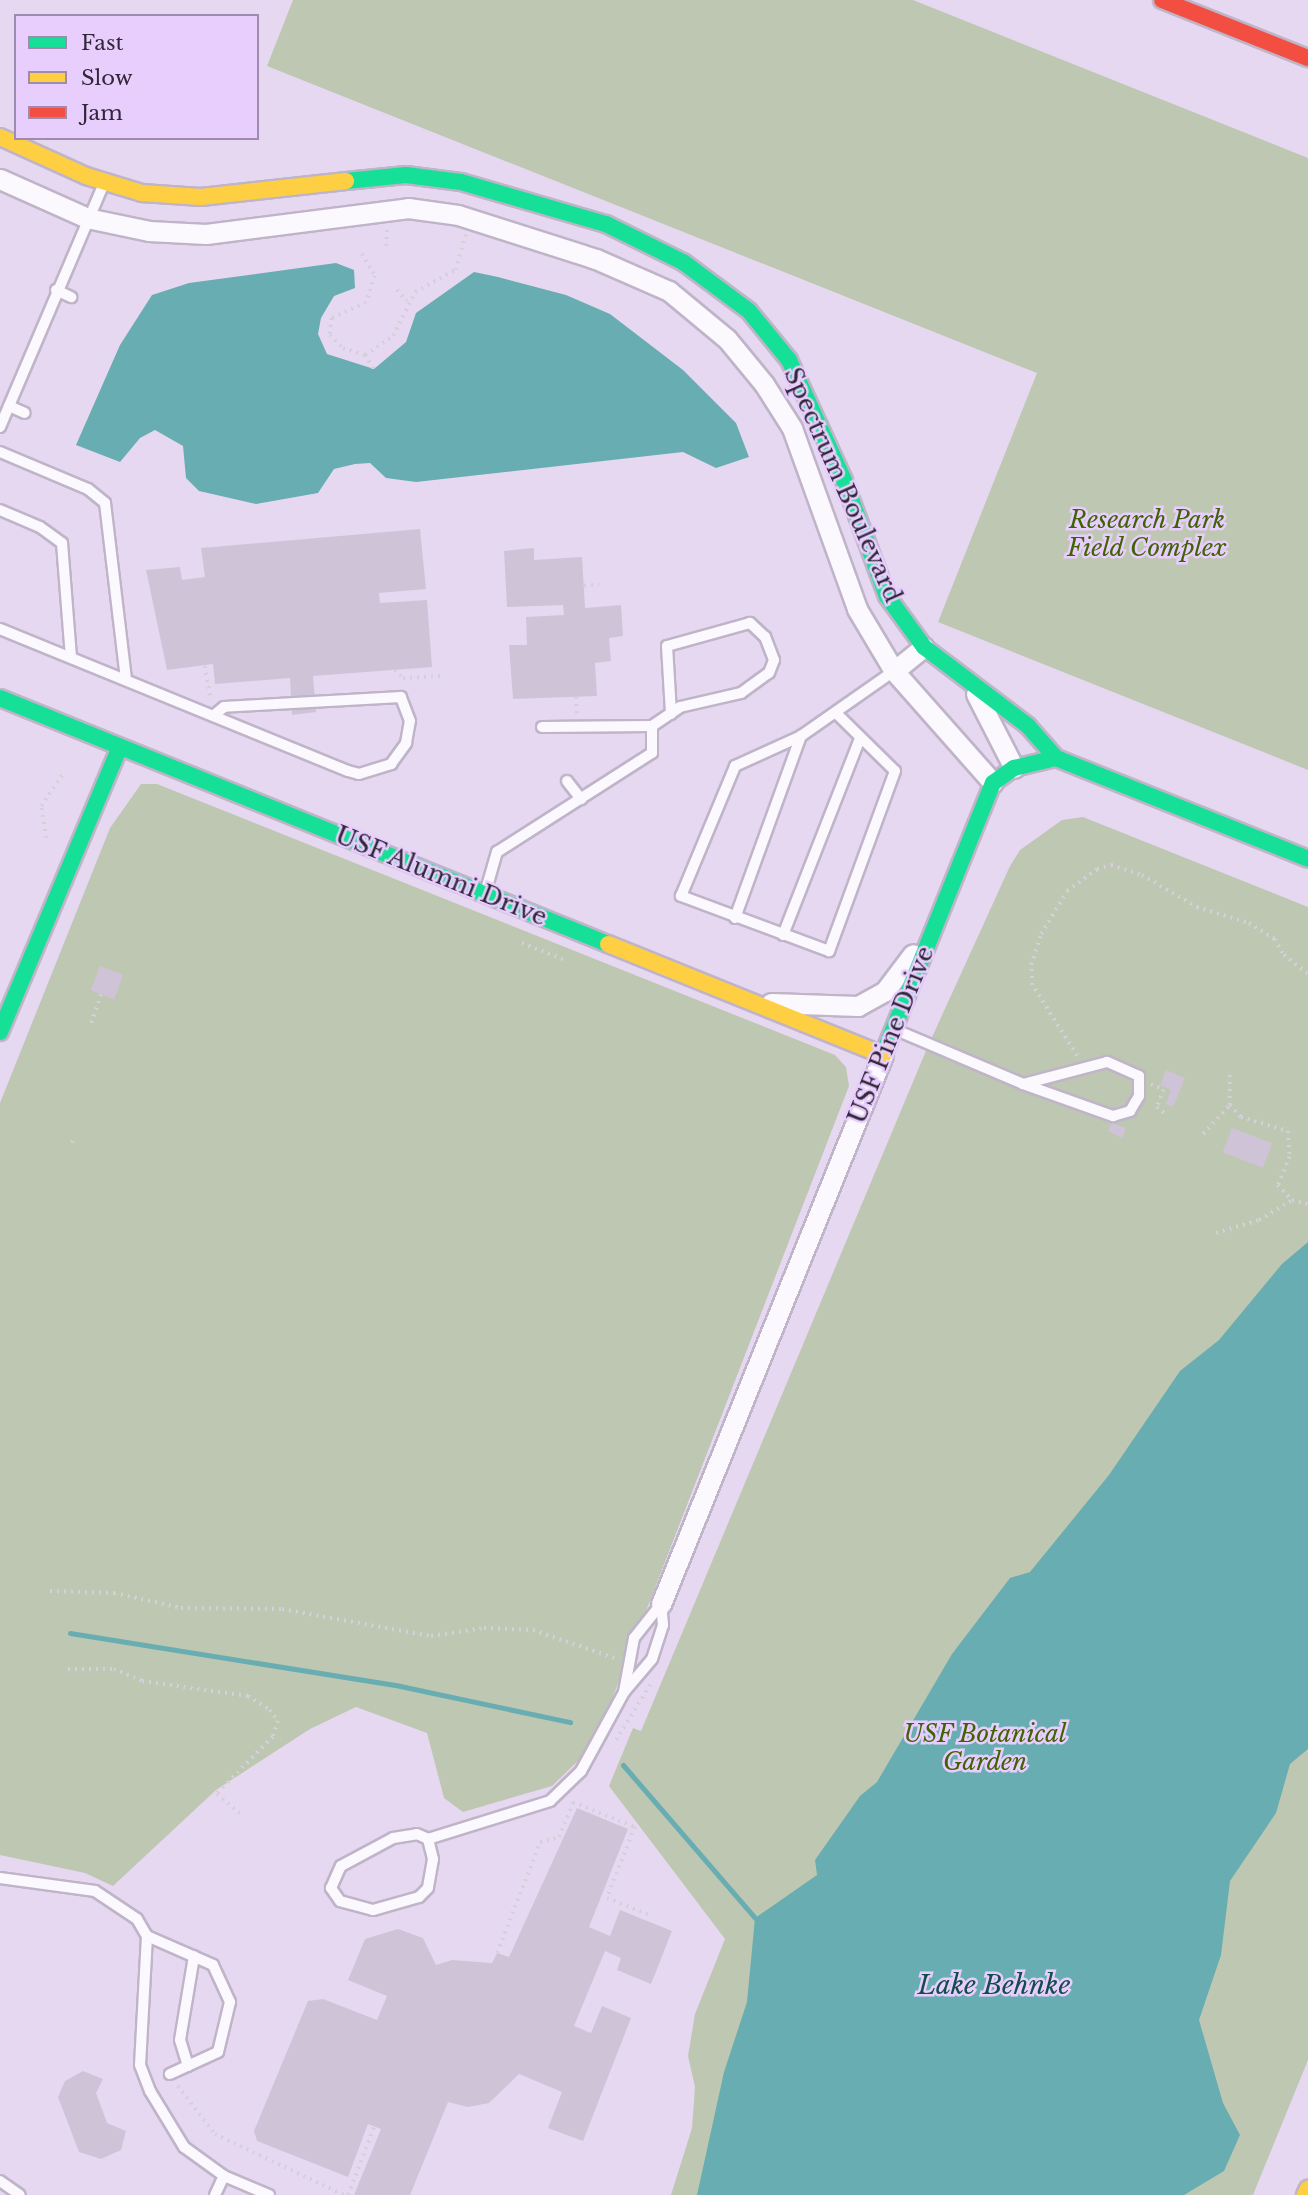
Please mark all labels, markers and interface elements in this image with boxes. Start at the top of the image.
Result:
legend [14,14,259,140]
text: Fast [81,30,123,56]
text: Slow [81,65,133,91]
text: Jam [81,100,123,126]
street label: Spectrum Boulevard [778,363,908,607]
park label: Research Park Field Complex [1067,506,1227,562]
street label: USF Alumni Drive [330,820,552,932]
street label: USF Pine Drive [842,942,940,1128]
park label: USF Botanical Garden [903,1720,1067,1776]
water label: Lake Behnke [918,1970,1070,2002]

